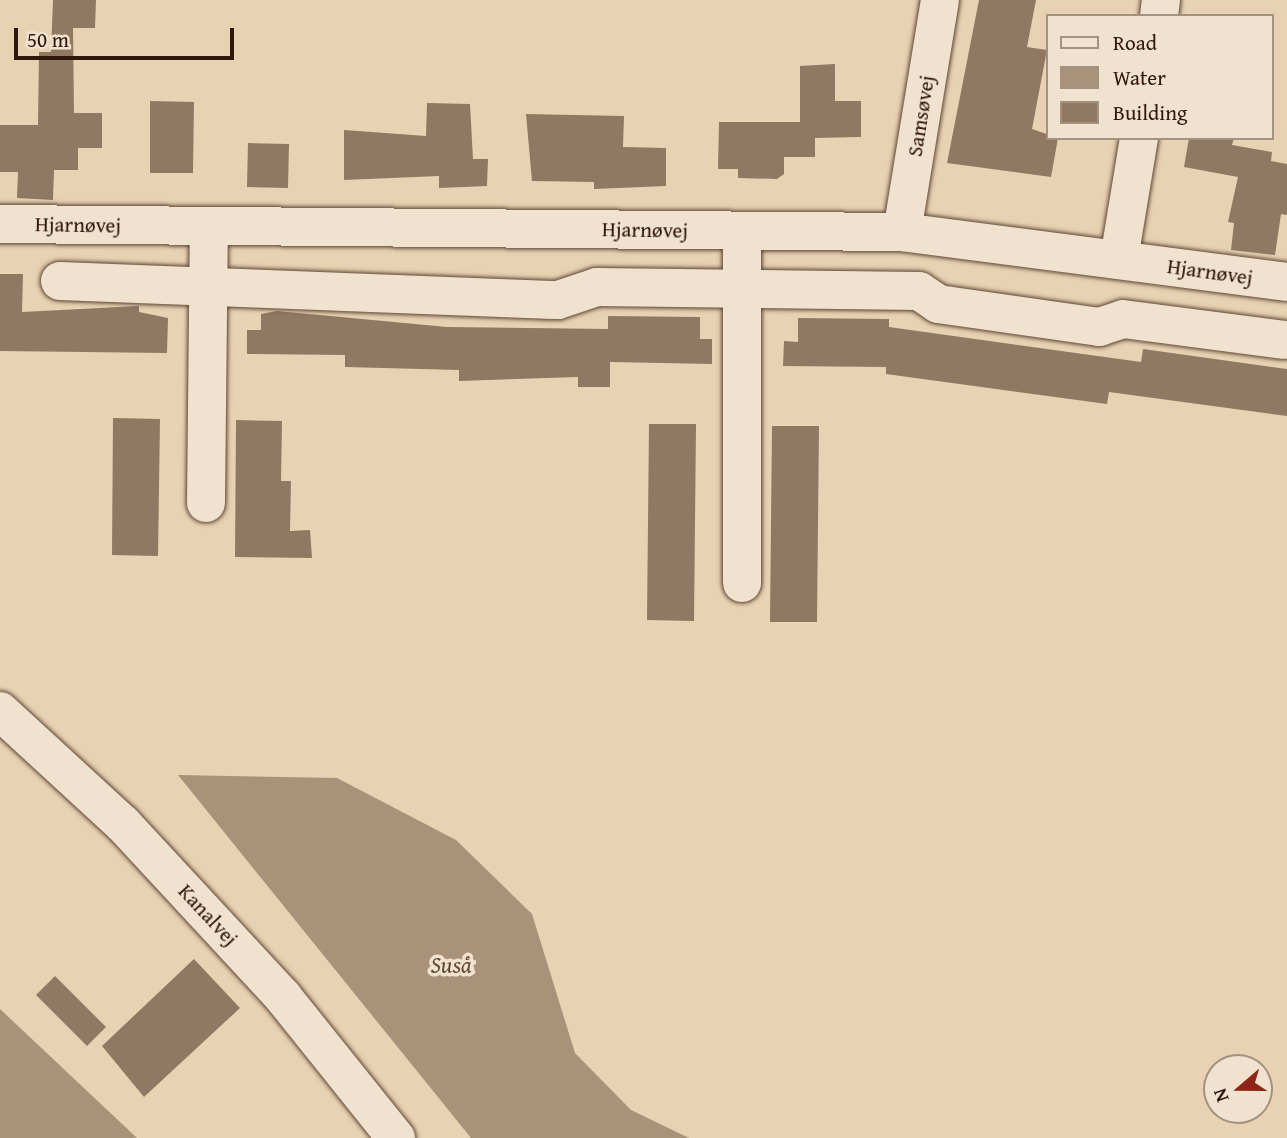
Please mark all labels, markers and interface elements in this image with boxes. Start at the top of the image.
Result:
scale bar [18,14,238,58]
legend [1046,14,1273,140]
text: 50 m [27,24,69,55]
text: Road [1113,27,1157,58]
text: Water [1113,62,1166,93]
street label: Samsøvej [902,74,940,158]
text: Building [1113,97,1187,128]
street label: Hjarnøvej [35,212,121,238]
street label: Hjarnøvej [602,217,688,243]
street label: Hjarnøvej [1166,254,1254,290]
street label: Kanalvej [173,879,243,951]
water label: Suså [430,951,472,979]
north arrow [1203,1054,1273,1124]
text: N [1205,1085,1235,1106]

